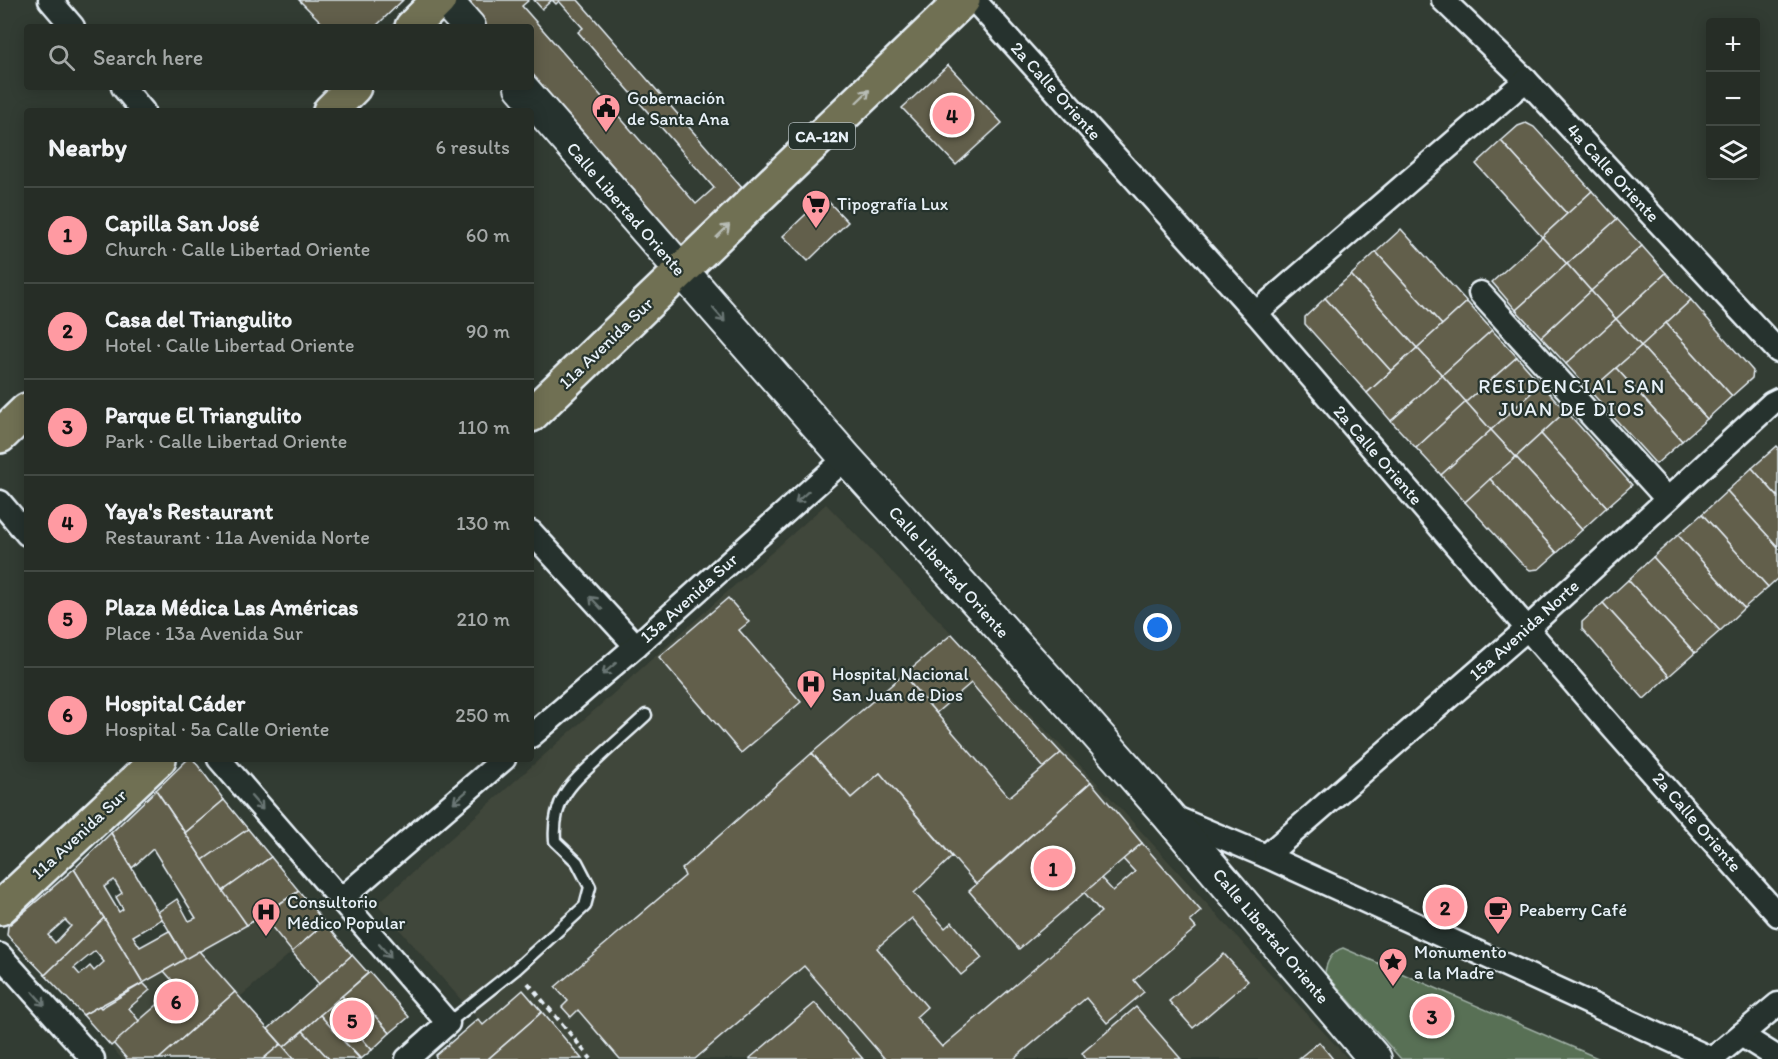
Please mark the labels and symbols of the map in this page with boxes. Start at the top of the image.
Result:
street label: 2a Calle Oriente [1006,37,1106,145]
place label: Gobernación de Santa Ana [627,87,730,130]
one-way arrow [856,89,871,103]
public building icon: Gobernación de Santa Ana [590,92,622,134]
pin: 4 [932,92,972,138]
street label: 4a Calle Oriente [1562,119,1664,227]
road number: CA-12N [789,123,855,149]
street label: Calle Libertad Oriente [562,138,690,280]
supermarket icon: Tipografía Lux [800,188,832,230]
place label: Tipografía Lux [837,193,949,215]
one-way arrow [715,224,730,238]
street label: 11a Avenida Sur [554,292,658,394]
one-way arrow [712,307,726,322]
district label: RESIDENCIAL SAN JUAN DE DIOS [1478,374,1666,421]
street label: 2a Calle Oriente [1329,401,1427,509]
one-way arrow [795,490,810,504]
street label: Calle Libertad Oriente [884,501,1014,643]
street label: 13a Avenida Sur [635,548,743,648]
street label: 15a Avenida Norte [1464,575,1584,685]
one-way arrow [589,595,603,610]
your location [1143,613,1172,642]
one-way arrow [602,662,617,676]
place label: Hospital Nacional San Juan de Dios [832,663,969,706]
hospital icon: Hospital Nacional San Juan de Dios [795,668,827,710]
street label: 2a Calle Oriente [1648,768,1746,876]
street label: 11a Avenida Sur [27,784,132,884]
one-way arrow [453,790,468,804]
one-way arrow [251,795,264,811]
pin: 1 [1034,846,1072,890]
street label: Calle Libertad Oriente [1208,864,1334,1008]
pin: 2 [1426,884,1464,930]
place label: Consultorio Médico Popular [287,891,406,934]
cafe icon: Peaberry Café [1482,894,1514,936]
hospital icon: Consultorio Médico Popular [250,896,282,938]
place label: Peaberry Café [1519,899,1627,921]
place label: Monumento a la Madre [1414,941,1507,984]
one-way arrow [378,943,392,958]
place icon: Monumento a la Madre [1377,946,1409,988]
pin: 6 [156,978,195,1024]
one-way arrow [32,991,46,1006]
pin: 3 [1412,994,1452,1038]
pin: 5 [332,998,372,1042]

